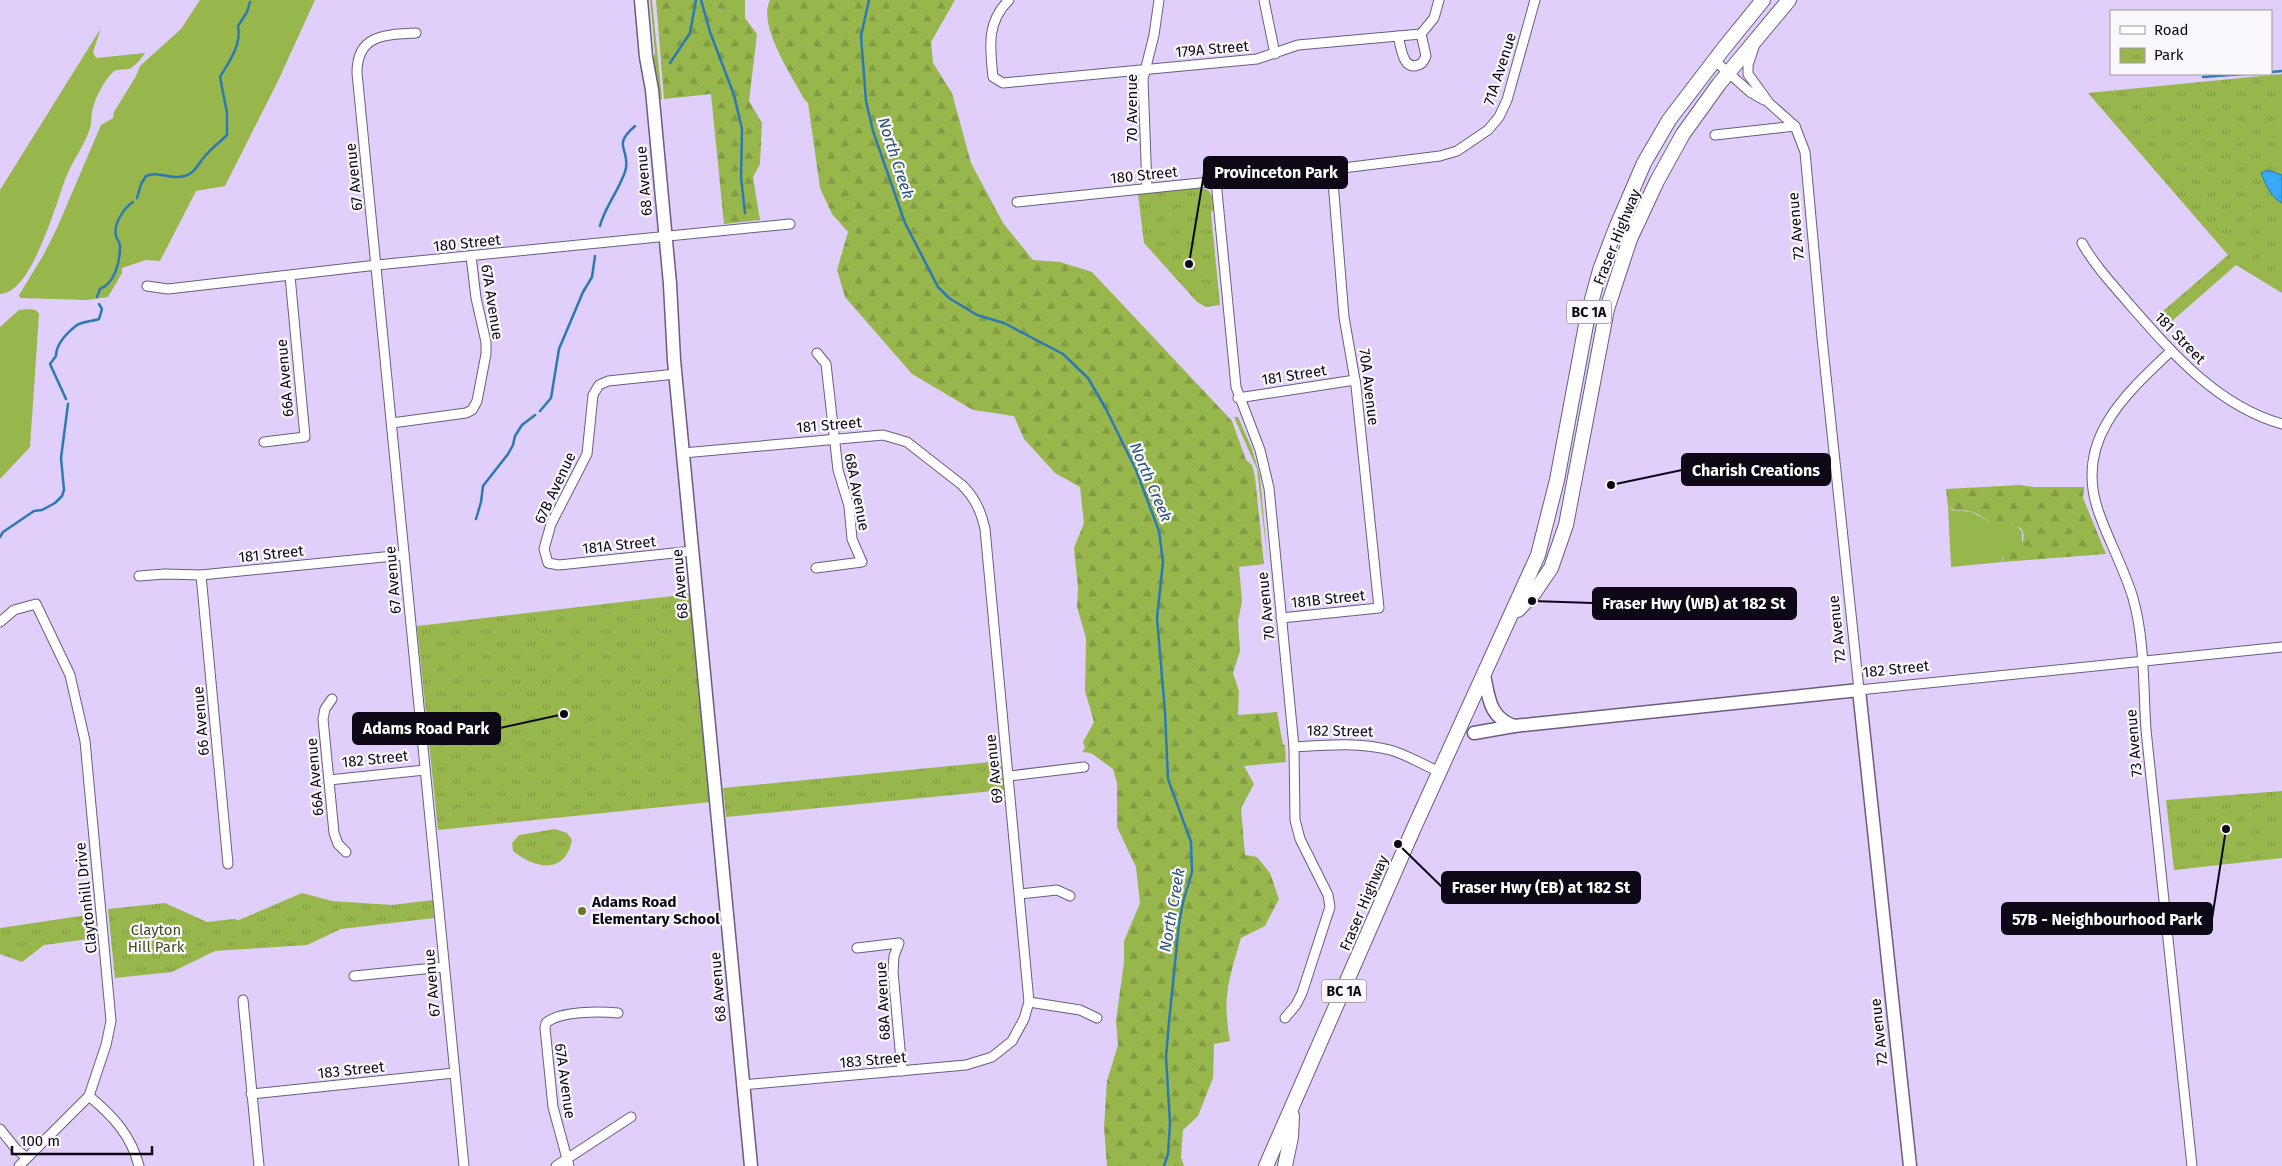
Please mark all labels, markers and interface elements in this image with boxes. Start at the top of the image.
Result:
legend [2110,10,2272,75]
text: Road [2154,21,2189,39]
street label: 71A Avenue [1480,30,1520,108]
street label: 179A Street [1174,37,1250,61]
text: Park [2154,46,2184,64]
street label: 70 Avenue [1123,74,1141,142]
water label: North Creek [874,115,918,201]
street label: 67 Avenue [341,142,367,212]
street label: 68 Avenue [632,145,656,217]
callout: Provinceton Park [1204,157,1347,188]
street label: 180 Street [1109,162,1179,187]
text: Provinceton Park [1214,163,1338,182]
street label: Fraser Highway [1590,186,1645,288]
street label: 72 Avenue [1784,192,1808,260]
street label: 180 Street [432,230,502,255]
street label: 67A Avenue [477,263,507,341]
road number: BC 1A [1566,300,1612,324]
street label: 181 Street [2151,308,2210,368]
street label: 66A Avenue [273,338,297,418]
street label: 70A Avenue [1355,348,1383,426]
street label: 181 Street [1260,361,1328,389]
street label: 181 Street [796,413,863,437]
water label: North Creek [1126,439,1176,525]
street label: 67B Avenue [531,449,579,527]
street label: 68A Avenue [841,452,873,532]
callout: Charish Creations [1682,454,1830,485]
text: Charish Creations [1692,461,1820,480]
street label: 181A Street [581,532,657,558]
street label: 181 Street [237,542,305,566]
street label: 67 Avenue [381,545,405,615]
street label: 68 Avenue [668,548,692,620]
street label: 70 Avenue [1253,571,1279,641]
street label: 181B Street [1290,586,1367,612]
callout: Fraser Hwy (WB) at 182 St [1593,588,1796,619]
text: Fraser Hwy (WB) at 182 St [1602,594,1787,613]
street label: 72 Avenue [1825,594,1849,664]
street label: 182 Street [1862,657,1931,681]
street label: 66 Avenue [189,685,213,757]
street label: 73 Avenue [2122,708,2146,778]
callout: Adams Road Park [353,713,500,744]
text: Adams Road Park [362,719,489,738]
street label: 182 Street [1306,721,1374,741]
street label: 69 Avenue [981,734,1007,804]
street label: 66A Avenue [303,737,327,817]
street label: 182 Street [341,747,410,771]
street label: Claytonhill Drive [71,842,101,954]
street label: Fraser Highway [1336,852,1392,953]
water label: North Creek [1155,866,1189,953]
callout: Fraser Hwy (EB) at 182 St [1442,872,1640,903]
text: Fraser Hwy (EB) at 182 St [1452,878,1631,897]
place label: Adams Road Elementary School [591,893,720,928]
callout: 57B - Neighbourhood Park [2002,903,2212,934]
marker: Adams Road Elementary School [576,905,588,917]
text: 57B - Neighbourhood Park [2012,910,2202,929]
park label: Clayton Hill Park [128,921,185,956]
street label: 67 Avenue [420,948,444,1018]
street label: 68 Avenue [706,951,730,1023]
street label: 68A Avenue [872,961,894,1041]
road number: BC 1A [1322,979,1366,1002]
street label: 72 Avenue [1867,997,1891,1067]
street label: 67A Avenue [551,1042,579,1120]
street label: 183 Street [839,1048,908,1072]
street label: 183 Street [317,1057,386,1082]
scale bar [12,1124,152,1156]
text: 100 m [20,1132,60,1150]

